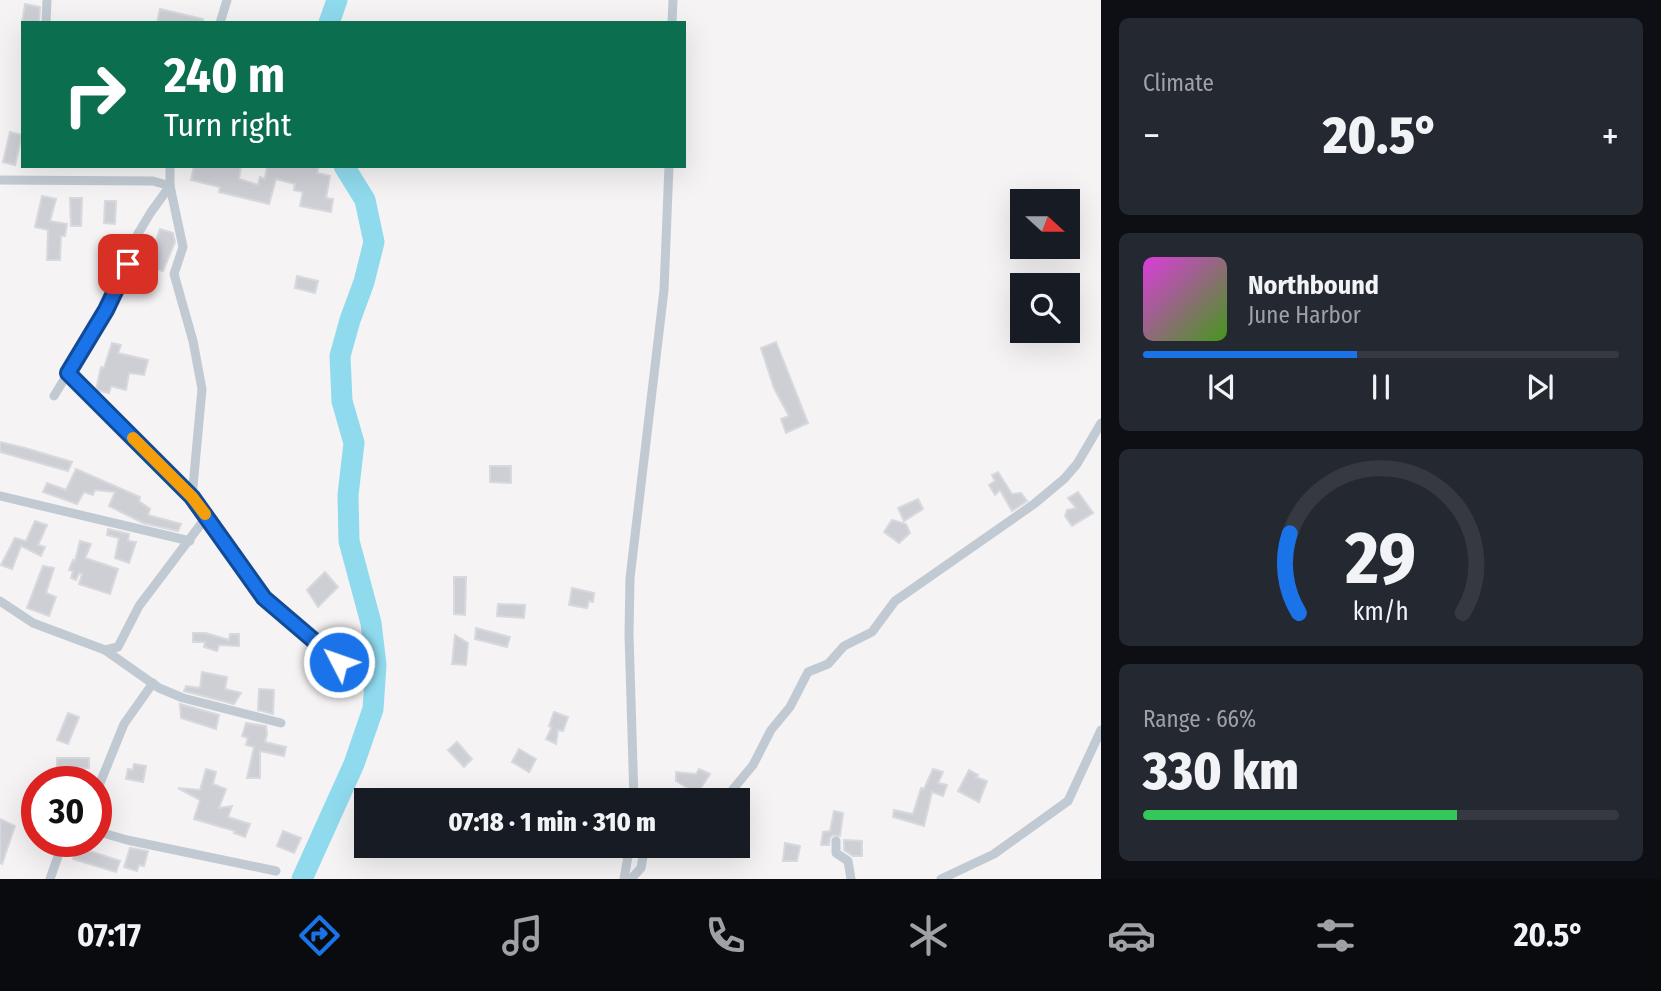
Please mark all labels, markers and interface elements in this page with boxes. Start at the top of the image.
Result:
text: 240 m [164,46,285,105]
icon: right [49,49,140,140]
text: Climate [1143,69,1214,97]
text: 20.5° [1323,104,1439,167]
text: Turn right [164,106,291,144]
text: − [1143,113,1160,159]
text: + [1602,113,1619,159]
north arrow [1010,189,1080,259]
map controls [1010,189,1080,343]
pin [98,234,158,294]
icon: arrive [109,245,147,283]
text: Northbound [1248,270,1379,301]
button: search [1010,273,1080,343]
text: June Harbor [1248,301,1361,329]
icon: previous [1203,368,1241,406]
icon: pause [1362,368,1400,406]
icon: next [1521,368,1559,406]
text: 29 [1345,516,1416,603]
text: km/h [1353,597,1409,627]
position arrow [302,625,376,699]
text: Range · 66% [1143,705,1256,733]
text: 330 km [1143,740,1299,803]
speed limit sign: 30 [21,766,112,857]
text: 07:18 · 1 min · 310 m [448,807,656,838]
icon: directions [295,911,344,960]
icon: music [498,911,547,960]
icon: phone [701,911,750,960]
icon: climate [904,911,953,960]
icon: car [1107,911,1156,960]
icon: filters [1311,911,1360,960]
text: 07:17 [77,916,141,954]
text: 20.5° [1514,916,1584,954]

